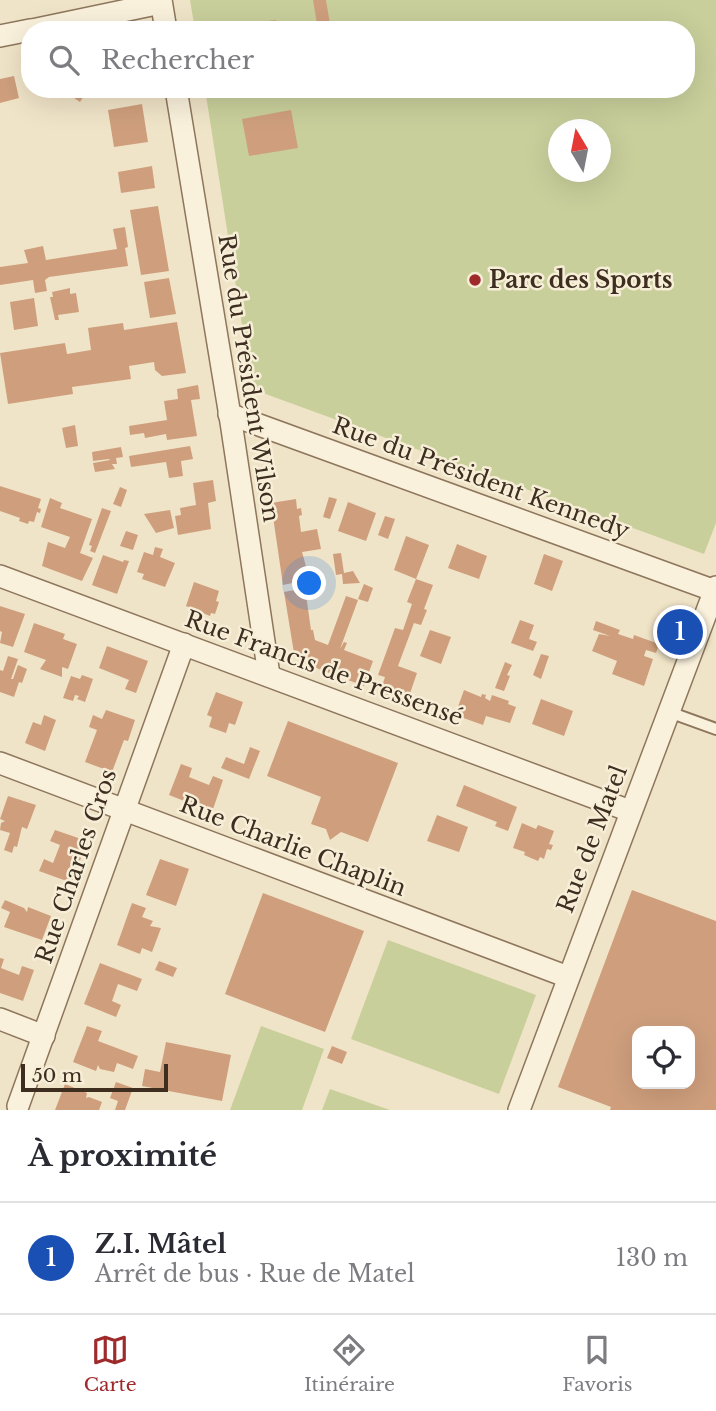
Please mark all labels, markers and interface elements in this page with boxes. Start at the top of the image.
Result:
search box [21,21,695,98]
icon: search [45,41,83,79]
text: Rechercher [101,44,254,76]
north arrow [548,119,611,182]
street label: Rue du Président Wilson [212,232,286,524]
place label: Parc des Sports [489,266,672,294]
marker: Parc des Sports [467,272,483,288]
street label: Rue du Président Kennedy [329,411,634,545]
your location [292,566,326,600]
street label: Rue Francis de Pressensé [181,605,467,731]
pin: 1 [657,606,703,658]
street label: Rue de Matel [551,761,633,917]
street label: Rue Charles Cros [30,765,122,967]
street label: Rue Charlie Chaplin [176,790,410,902]
map controls [632,1026,695,1089]
button: locate [632,1026,695,1089]
scale bar [21,1061,168,1093]
text: 50 m [32,1064,82,1087]
text: À proximité [28,1137,217,1174]
text: Z.I. Mâtel [95,1228,226,1260]
text: 1 [46,1244,56,1272]
text: 130 m [616,1244,688,1272]
text: Arrêt de bus · Rue de Matel [95,1260,415,1288]
tab: Carte [84,1331,137,1396]
tab: Itinéraire [304,1331,395,1396]
tab: Favoris [562,1331,632,1396]

